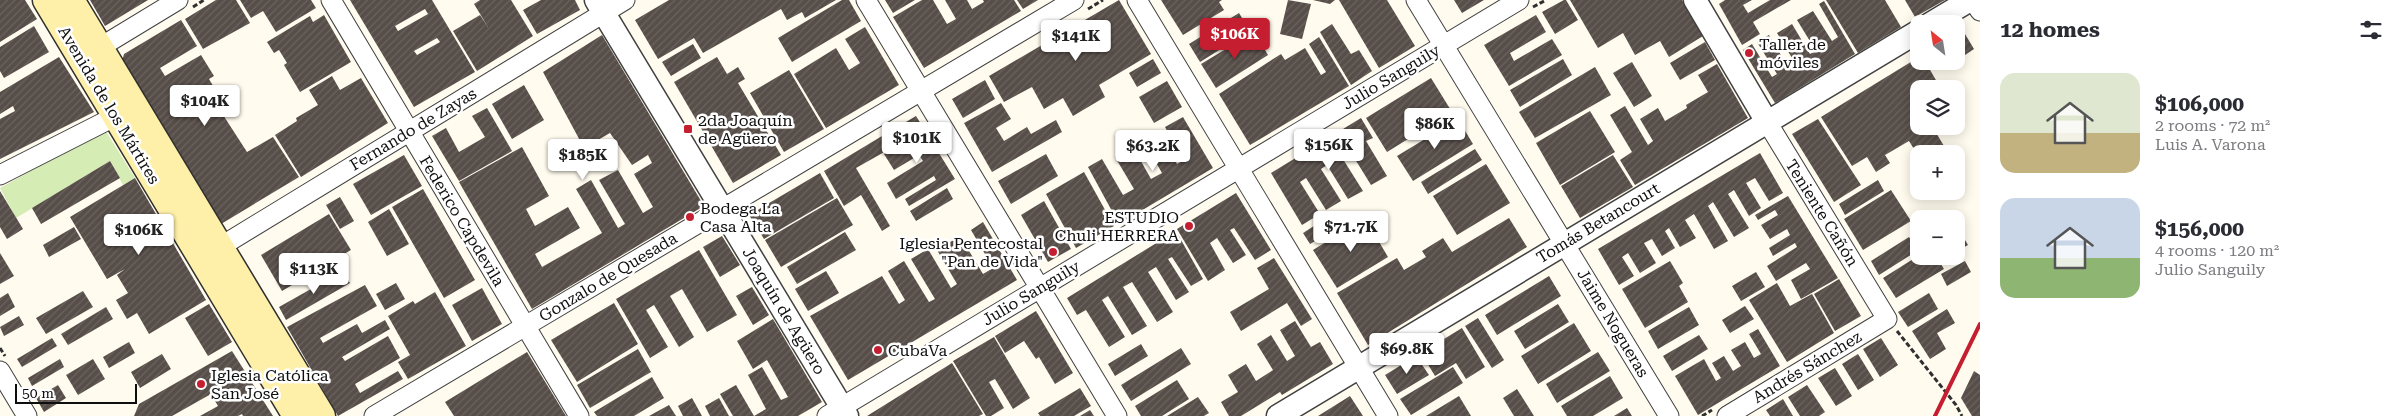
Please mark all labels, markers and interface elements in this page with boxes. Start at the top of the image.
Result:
north arrow [1910,15,1965,70]
map controls [1910,15,1965,265]
icon: filters [2357,16,2385,44]
pin: $106K [1200,18,1270,60]
text: 12 homes [2000,18,2100,42]
pin: $141K [1041,20,1111,62]
street label: Avenida de los Mártires [54,23,164,188]
text: $106K [1211,24,1259,43]
text: $141K [1052,26,1100,45]
place label: Taller de móviles [1759,35,1826,72]
street label: Julio Sanguily [1339,40,1444,114]
marker: Taller de móviles [1743,47,1755,59]
button: layers [1910,80,1965,135]
street label: Fernando de Zayas [346,83,480,174]
pin: $104K [170,84,240,127]
text: $104K [181,91,229,110]
text: $106,000 [2155,92,2244,116]
icon: home [2040,93,2100,153]
pin: $86K [1405,108,1465,150]
place label: 2da Joaquín de Agüero [698,111,793,148]
text: $86K [1415,114,1455,133]
text: 2 rooms · 72 m² [2155,116,2270,135]
pin: $101K [882,121,952,164]
marker: 2da Joaquín de Agüero [682,123,694,135]
text: $101K [893,128,941,147]
pin: $156K [1294,128,1364,171]
pin: $63.2K [1112,130,1194,172]
text: $156K [1305,135,1353,154]
text: Luis A. Varona [2155,135,2266,154]
text: $63.2K [1126,136,1180,155]
pin: $185K [548,138,618,181]
text: $185K [559,145,607,164]
button: + [1910,145,1965,200]
street label: Federico Capdevila [416,152,509,290]
street label: Teniente Cañón [1782,156,1862,270]
street label: Tomás Betancourt [1533,179,1663,267]
place label: Bodega La Casa Alta [700,199,780,236]
place label: ESTUDIO Chuli HERRERA [1055,208,1180,245]
pin: $71.7K [1310,210,1392,253]
button: − [1910,210,1965,265]
marker: Bodega La Casa Alta [684,211,696,223]
pin: $106K [104,214,174,256]
text: $71.7K [1324,217,1378,236]
text: $156,000 [2155,217,2244,241]
icon: home [2040,218,2100,278]
text: $106K [115,220,163,239]
marker: ESTUDIO Chuli HERRERA [1183,220,1195,232]
street label: Gonzalo de Quesada [536,228,681,326]
place label: Iglesia Pentecostal "Pan de Vida" [899,234,1043,271]
text: 4 rooms · 120 m² [2155,241,2279,260]
street label: Joaquín de Agüero [738,244,830,378]
marker: Iglesia Pentecostal "Pan de Vida" [1047,246,1059,258]
pin: $113K [279,252,349,295]
street label: Julio Sanguily [979,256,1084,330]
text: $113K [290,259,338,278]
text: Julio Sanguily [2155,260,2265,279]
street label: Jaime Nogueras [1573,265,1653,381]
street label: Andrés Sánchez [1749,327,1865,407]
pin: $69.8K [1366,332,1448,375]
text: $69.8K [1380,339,1434,358]
place label: CubaVa [888,341,948,360]
marker: CubaVa [872,344,884,356]
place label: Iglesia Católica San José [211,366,329,403]
marker: Iglesia Católica San José [195,378,207,390]
scale bar [15,381,138,404]
text: 50 m [22,385,54,401]

